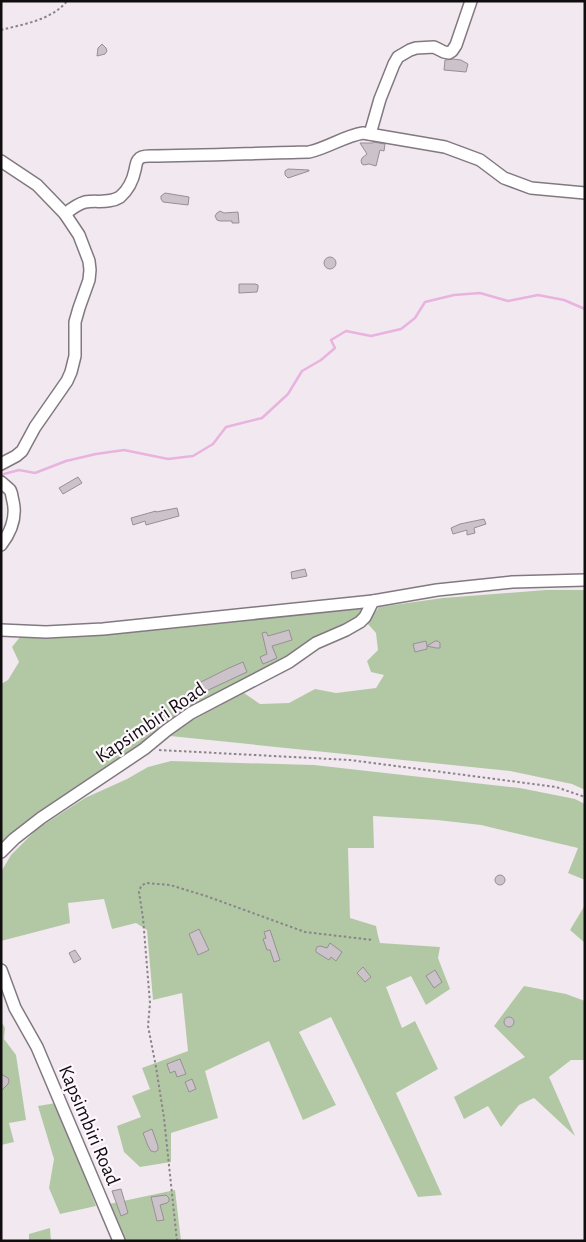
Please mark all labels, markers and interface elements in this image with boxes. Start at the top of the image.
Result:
street label: Kapsimbiri Road [92,679,209,767]
street label: Kapsimbiri Road [55,1063,123,1188]

